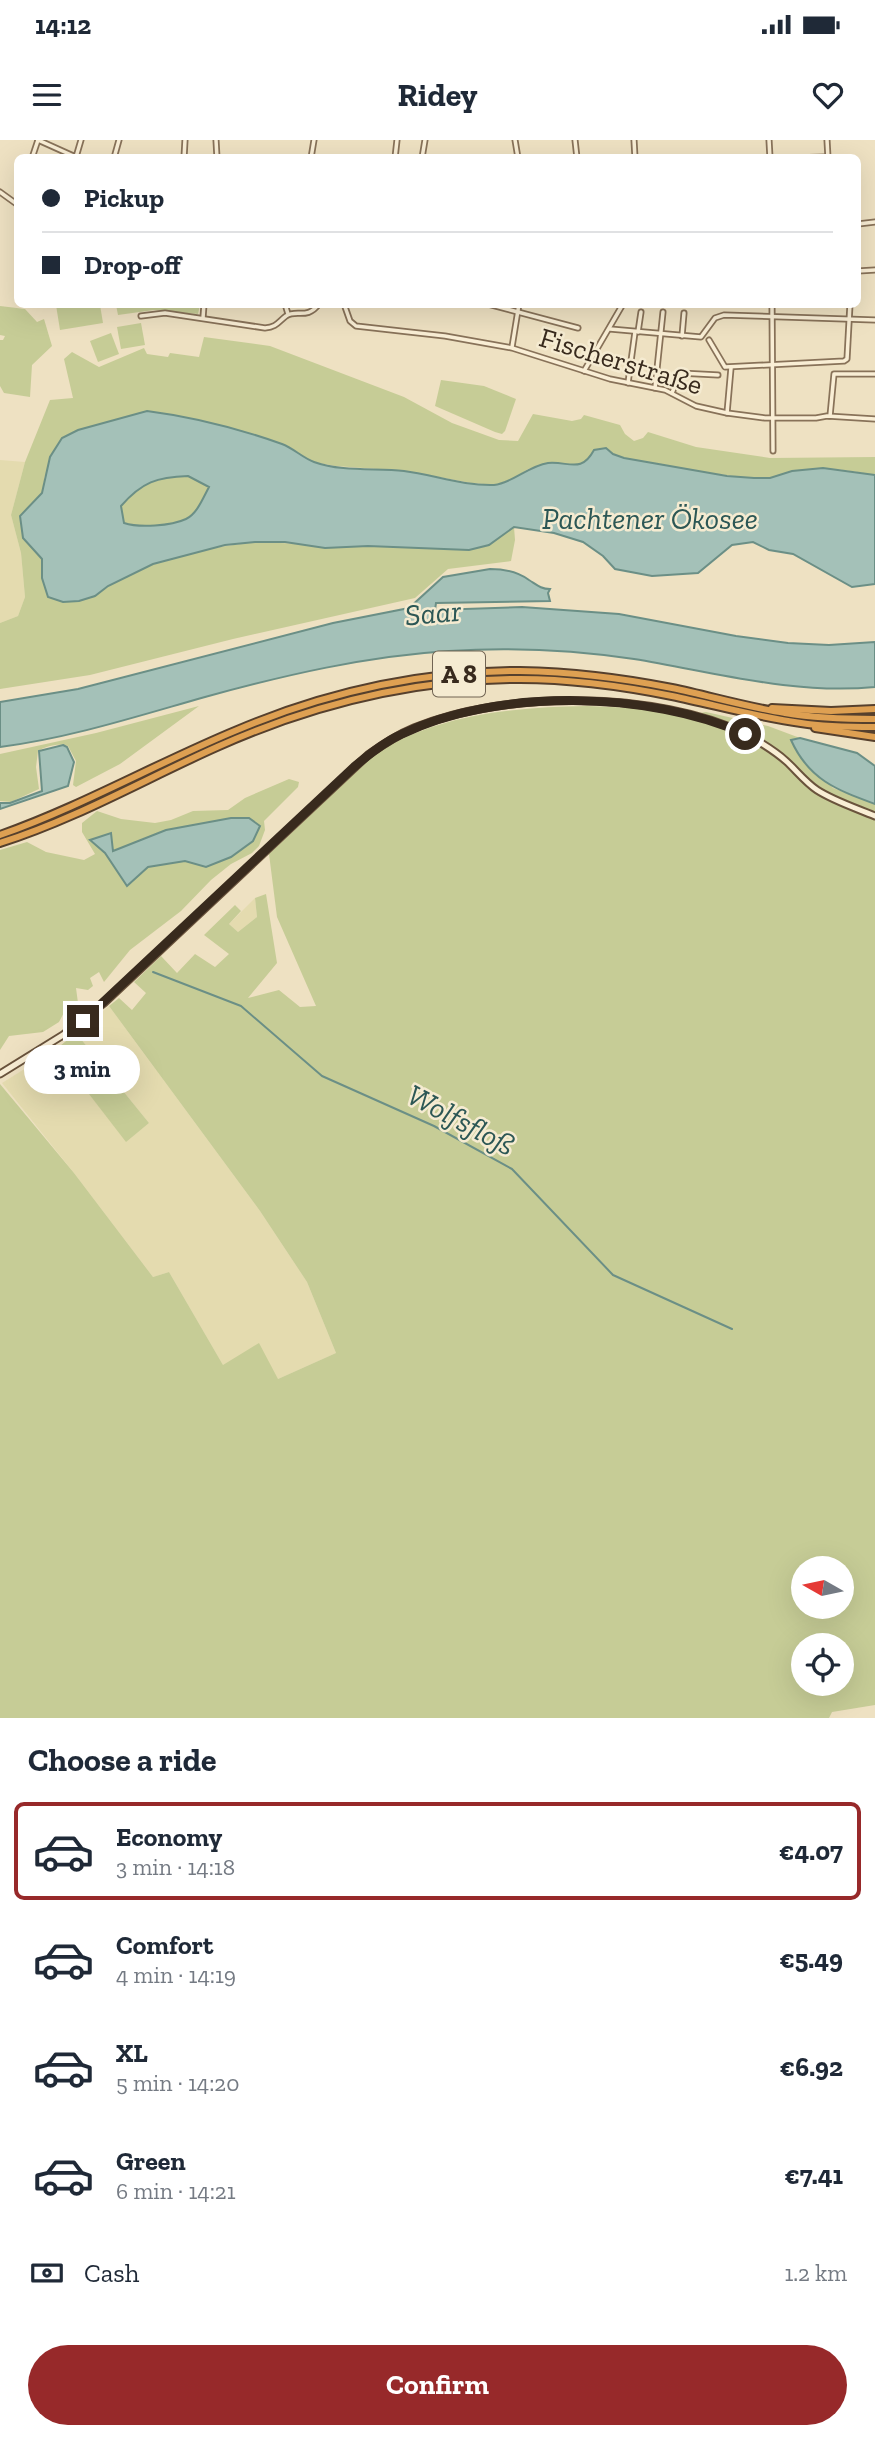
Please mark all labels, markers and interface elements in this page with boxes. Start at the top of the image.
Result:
text: 14:12 [35,9,91,41]
icon: menu [28,76,66,114]
text: Ridey [397,76,478,114]
icon: heart [809,76,847,114]
text: Pickup [84,182,164,214]
text: Drop-off [84,249,181,281]
street label: Fischerstraße [536,321,706,401]
water label: Pachtener Ökosee [542,501,758,537]
water label: Saar [403,593,463,633]
road number: A 8 [433,652,485,696]
route start [729,718,761,750]
route end [67,1005,99,1037]
callout: 3 min [25,1046,141,1094]
text: 3 min [53,1055,111,1083]
water label: Wolfsfloß [401,1077,521,1163]
north arrow [791,1556,854,1619]
map controls [791,1556,854,1696]
button: locate [791,1633,854,1696]
text: Choose a ride [28,1741,216,1779]
icon: car [32,1820,95,1883]
text: Economy [116,1821,222,1853]
text: €4.07 [779,1835,843,1867]
text: 3 min · 14:18 [116,1853,235,1881]
icon: car [32,1928,95,1991]
text: Comfort [116,1929,213,1961]
text: €5.49 [779,1943,843,1975]
text: 4 min · 14:19 [116,1961,236,1989]
icon: car [32,2036,95,2099]
text: XL [116,2037,148,2069]
text: €6.92 [780,2051,843,2083]
text: 5 min · 14:20 [116,2069,239,2097]
icon: car [32,2144,95,2207]
text: Green [116,2145,186,2177]
text: €7.41 [784,2159,843,2191]
text: 6 min · 14:21 [116,2177,236,2205]
icon: cash [28,2254,66,2292]
text: Cash [84,2257,139,2289]
text: 1.2 km [784,2259,847,2287]
button: Confirm [28,2345,847,2425]

